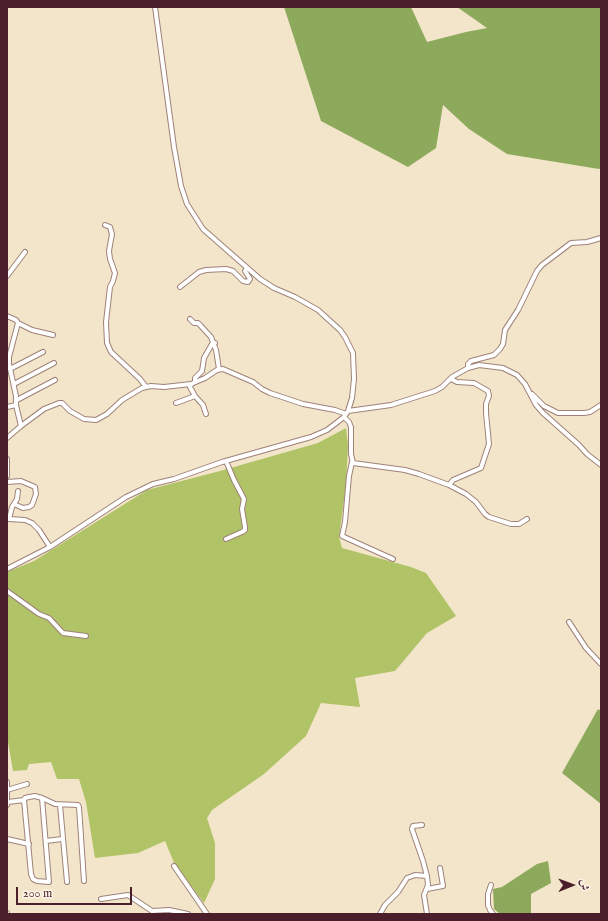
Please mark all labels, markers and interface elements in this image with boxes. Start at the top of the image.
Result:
north arrow [552,865,592,905]
scale bar [18,879,134,905]
text: ش [577,879,591,890]
text: 200 m [23,886,52,901]

